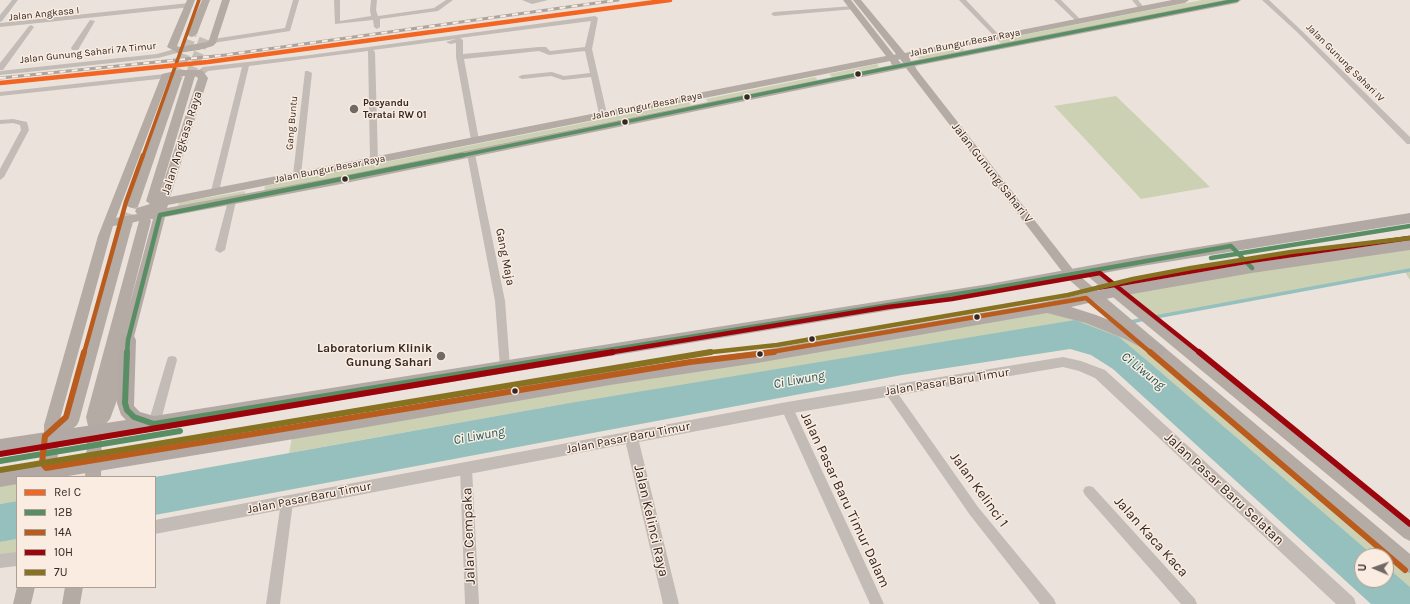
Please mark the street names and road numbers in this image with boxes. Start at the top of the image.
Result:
street label: Jalan Angkasa I [8,4,80,24]
street label: Jalan Gunung Sahari IV [1303,21,1387,105]
street label: Jalan Bungur Besar Raya [909,26,1021,60]
street label: Jalan Gunung Sahari 7A Timur [19,40,157,66]
street label: Jalan Bungur Besar Raya [591,89,703,123]
street label: Jalan Angkasa Raya [159,90,205,196]
street label: Gang Buntu [284,96,300,150]
street label: Jalan Gunung Sahari V [948,120,1036,226]
street label: Jalan Bungur Besar Raya [274,152,386,186]
street label: Gang Maja [492,227,518,287]
street label: Jalan Pasar Baru Timur [884,365,1010,399]
street label: Jalan Pasar Baru Timur Dalam [797,410,893,590]
street label: Jalan Pasar Baru Timur [565,419,691,457]
street label: Jalan Pasar Baru Selatan [1161,429,1287,549]
street label: Jalan Kelinci 1 [946,449,1012,531]
street label: Jalan Kelinci Raya [630,463,672,579]
street label: Jalan Pasar Baru Timur [246,479,372,517]
street label: Jalan Cempaka [459,487,479,585]
street label: Jalan Kaca Kaca [1111,493,1191,581]

